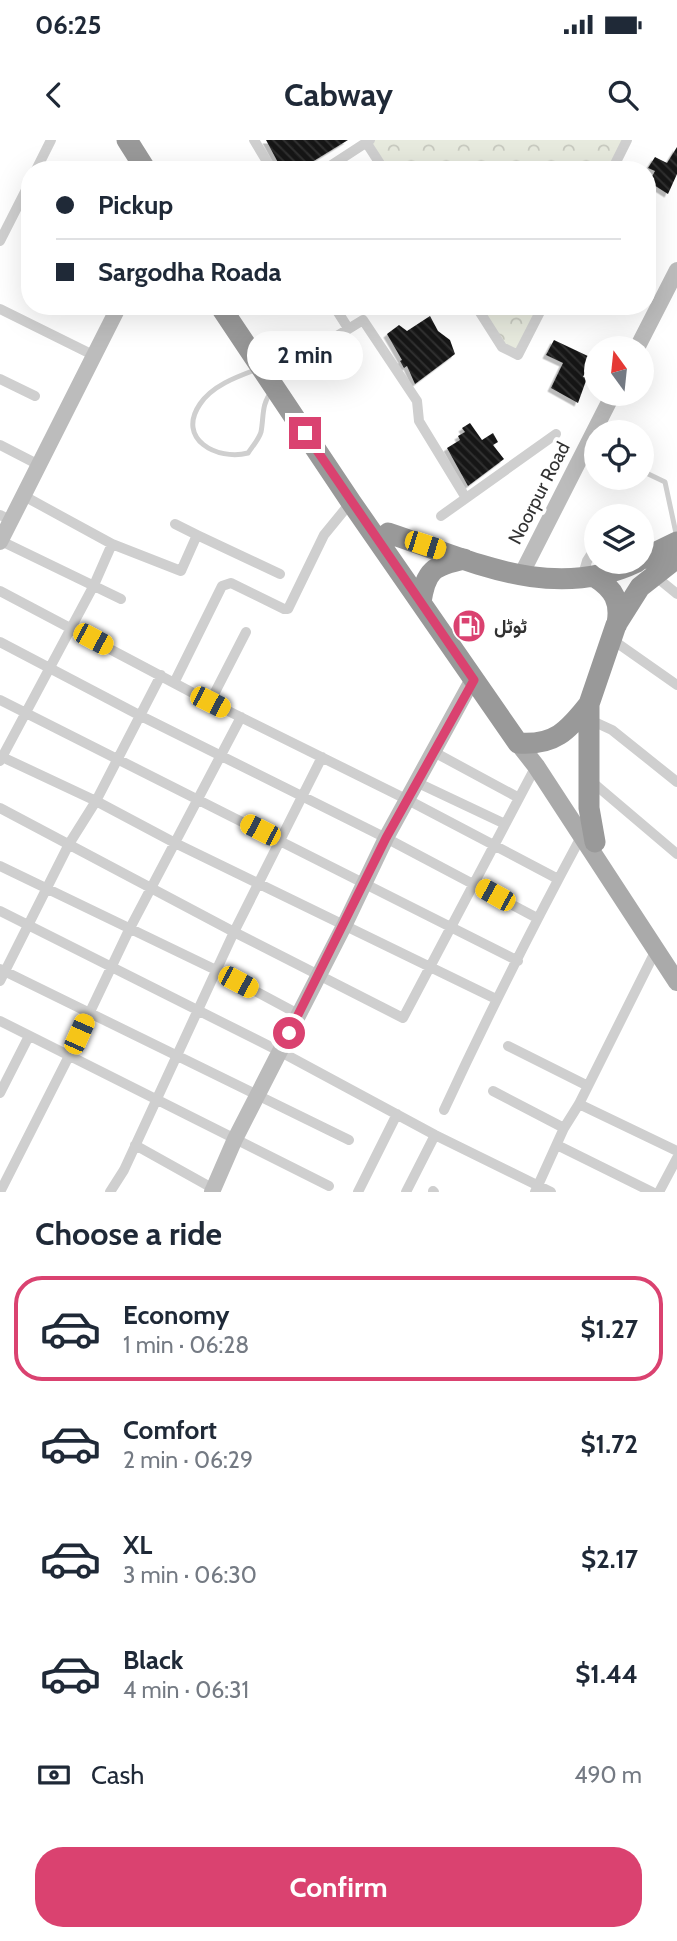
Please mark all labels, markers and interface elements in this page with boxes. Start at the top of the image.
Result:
text: 06:25 [35,9,101,41]
text: Cabway [284,75,393,114]
icon: back [35,76,73,114]
icon: search [604,76,642,114]
text: Pickup [98,189,173,221]
text: Sargodha Roada [98,256,282,288]
callout: 2 min [247,331,363,380]
north arrow [584,336,654,406]
map controls [584,336,654,574]
text: 2 min [277,341,333,369]
route end [289,417,321,449]
button: locate [584,420,654,490]
street label: Noorpur Road [503,438,575,548]
button: layers [584,504,654,574]
car [402,529,449,561]
fuel station icon: ٹوٹل [450,607,488,645]
place label: ٹوٹل [494,615,527,639]
car [70,620,117,658]
car [187,683,234,721]
car [237,811,284,849]
car [472,876,519,914]
car [215,963,262,1001]
car [61,1011,98,1057]
route start [273,1017,305,1049]
text: Choose a ride [35,1214,222,1253]
icon: car [39,1297,102,1360]
text: Economy [123,1299,229,1331]
text: $1.27 [581,1313,638,1345]
text: 1 min · 06:28 [123,1331,249,1359]
icon: car [39,1412,102,1475]
text: Comfort [123,1414,217,1446]
text: $1.72 [581,1428,638,1460]
text: 2 min · 06:29 [123,1446,253,1474]
icon: car [39,1527,102,1590]
text: XL [123,1529,152,1561]
text: $2.17 [581,1543,638,1575]
text: 3 min · 06:30 [123,1561,257,1589]
icon: car [39,1642,102,1705]
text: Black [123,1644,183,1676]
text: $1.44 [575,1658,638,1690]
text: 4 min · 06:31 [123,1676,249,1704]
icon: cash [35,1756,73,1794]
text: Cash [91,1759,144,1791]
text: 490 m [574,1761,642,1789]
button: Confirm [35,1847,642,1927]

